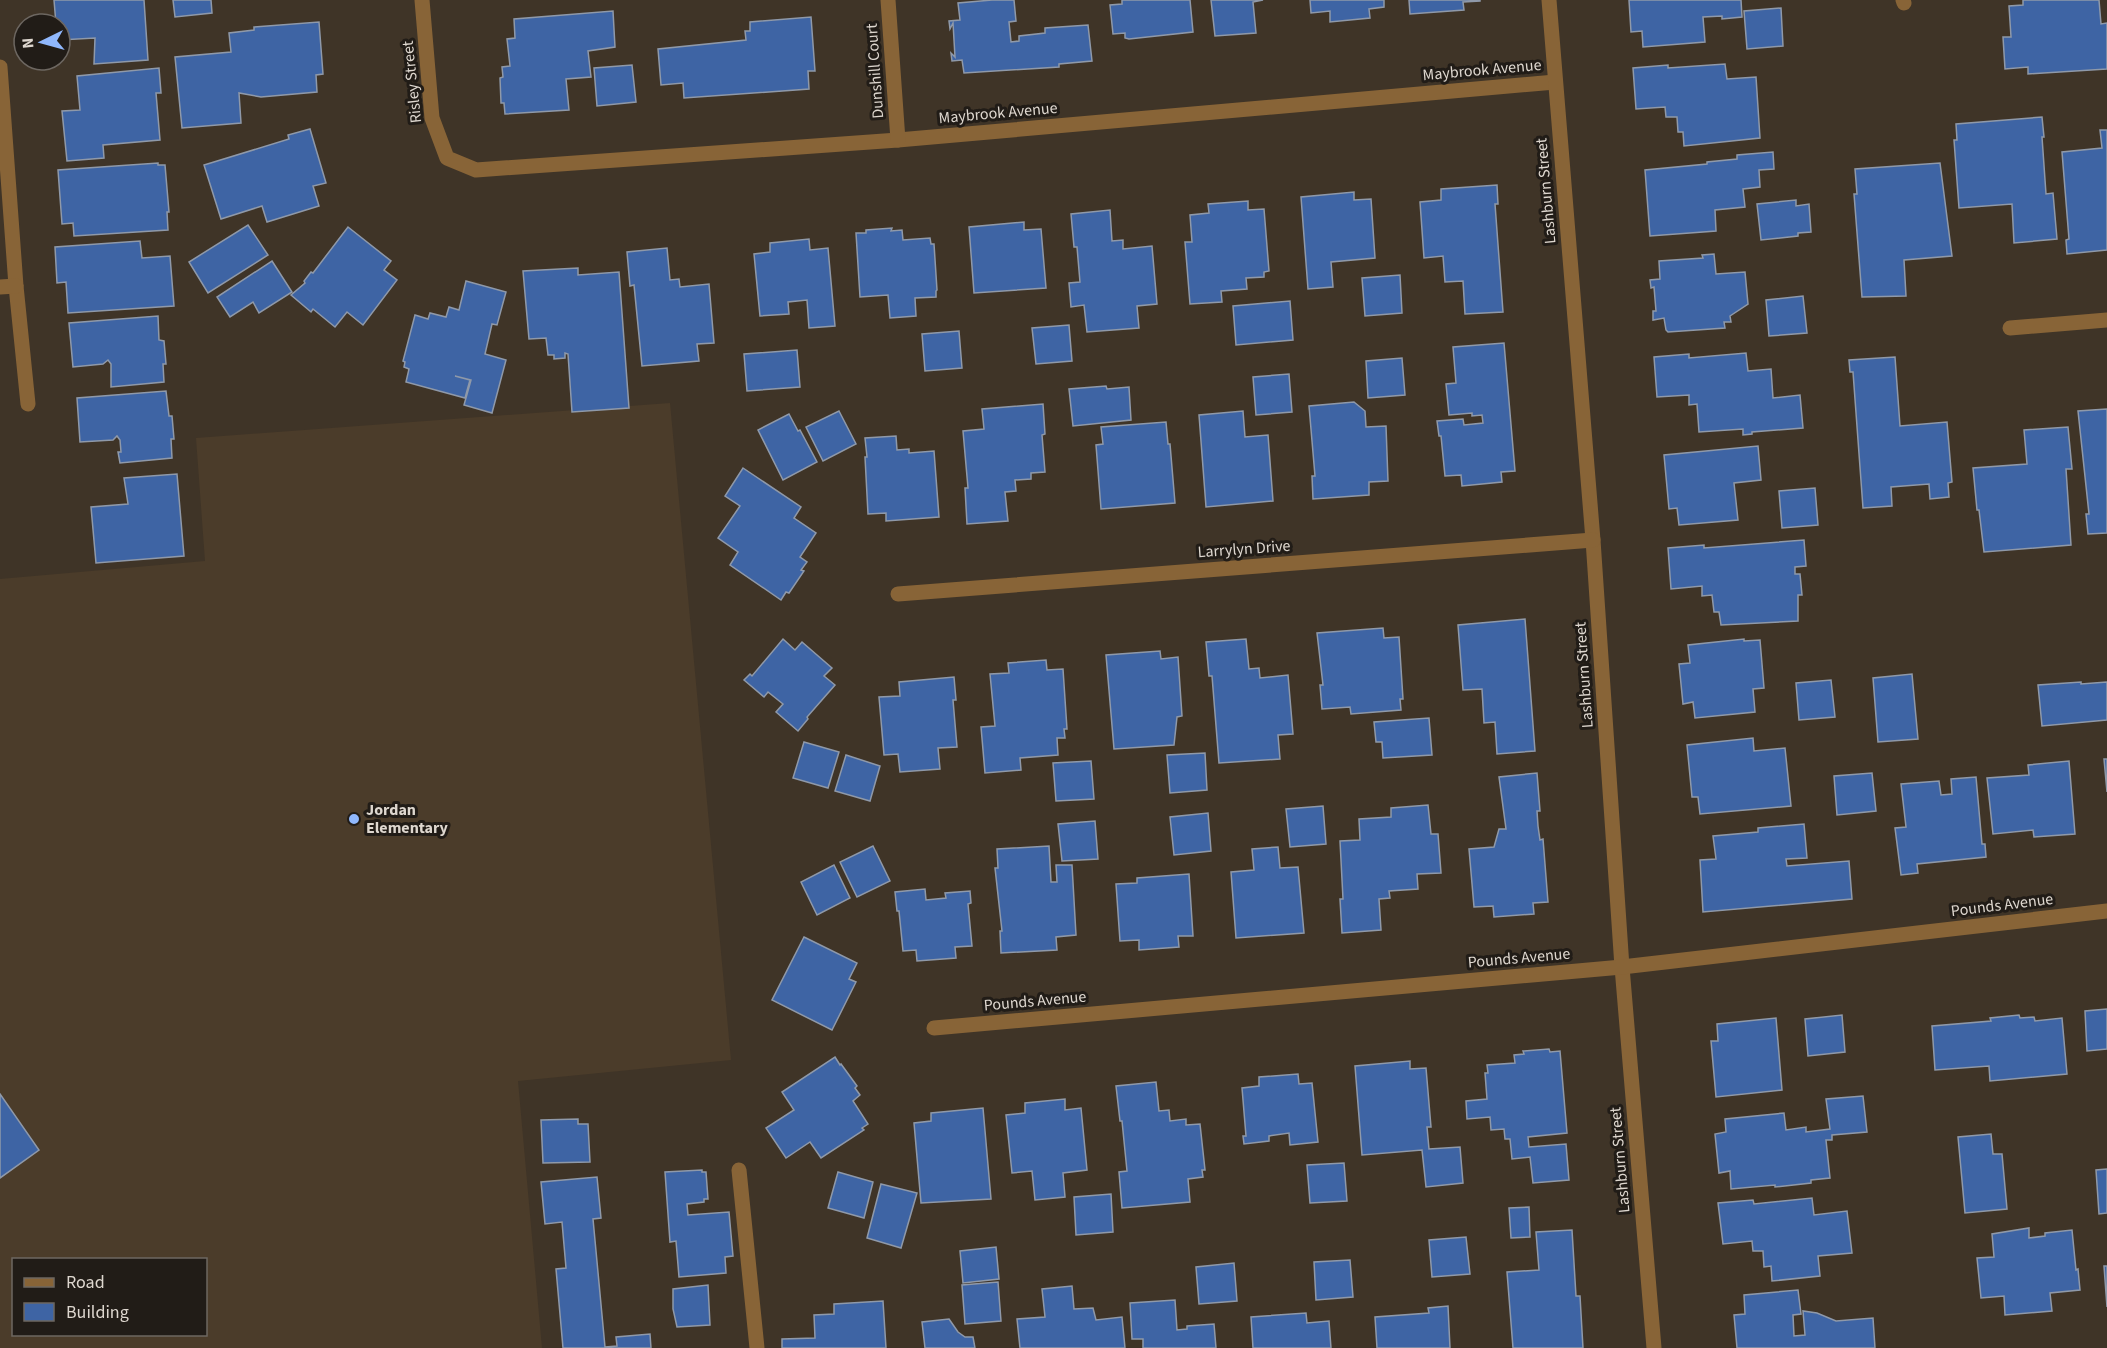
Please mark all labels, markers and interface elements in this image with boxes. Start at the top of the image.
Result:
north arrow [12,12,72,72]
street label: Dunshill Court [861,22,889,119]
text: N [17,37,39,49]
street label: Risley Street [397,39,427,124]
street label: Maybrook Avenue [1422,54,1542,86]
street label: Maybrook Avenue [938,97,1058,129]
street label: Lashburn Street [1530,136,1562,245]
street label: Larrylyn Drive [1197,535,1291,563]
street label: Lashburn Street [1569,621,1599,729]
place label: Jordan Elementary [366,799,448,839]
marker: Jordan Elementary [347,812,361,826]
street label: Pounds Avenue [1950,888,2054,922]
street label: Pounds Avenue [1467,943,1571,973]
street label: Pounds Avenue [983,986,1087,1016]
street label: Lashburn Street [1604,1105,1636,1214]
legend [12,1258,207,1336]
text: Road [66,1270,105,1295]
text: Building [66,1300,129,1325]

